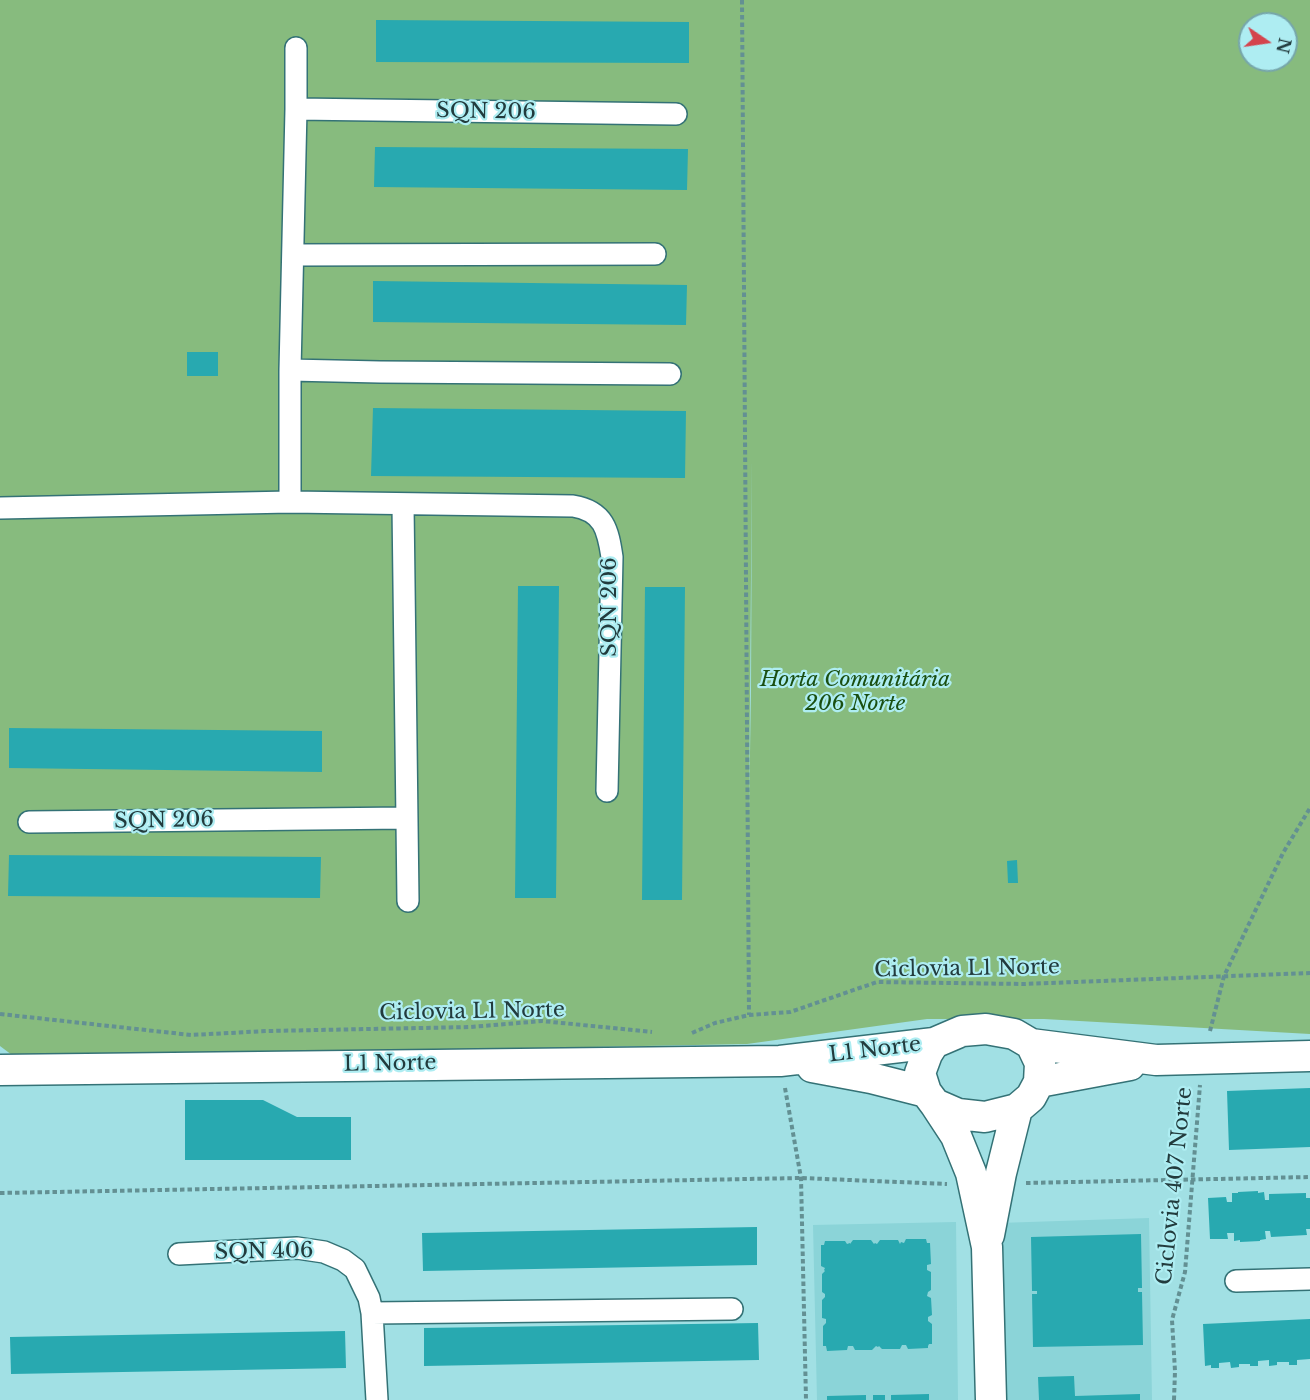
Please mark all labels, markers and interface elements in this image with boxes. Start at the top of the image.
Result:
north arrow [1238,12,1298,72]
text: N [1272,36,1295,55]
street label: SQN 206 [436,99,536,125]
street label: SQN 206 [597,557,623,657]
park label: Horta Comunitária 206 Norte [760,667,950,717]
street label: SQN 206 [114,808,214,834]
street label: Ciclovia L1 Norte [874,955,1060,983]
street label: Ciclovia L1 Norte [379,998,565,1026]
street label: L1 Norte [827,1032,923,1068]
street label: L1 Norte [343,1051,437,1077]
street label: Ciclovia 407 Norte [1152,1086,1198,1286]
street label: SQN 406 [214,1239,314,1265]

